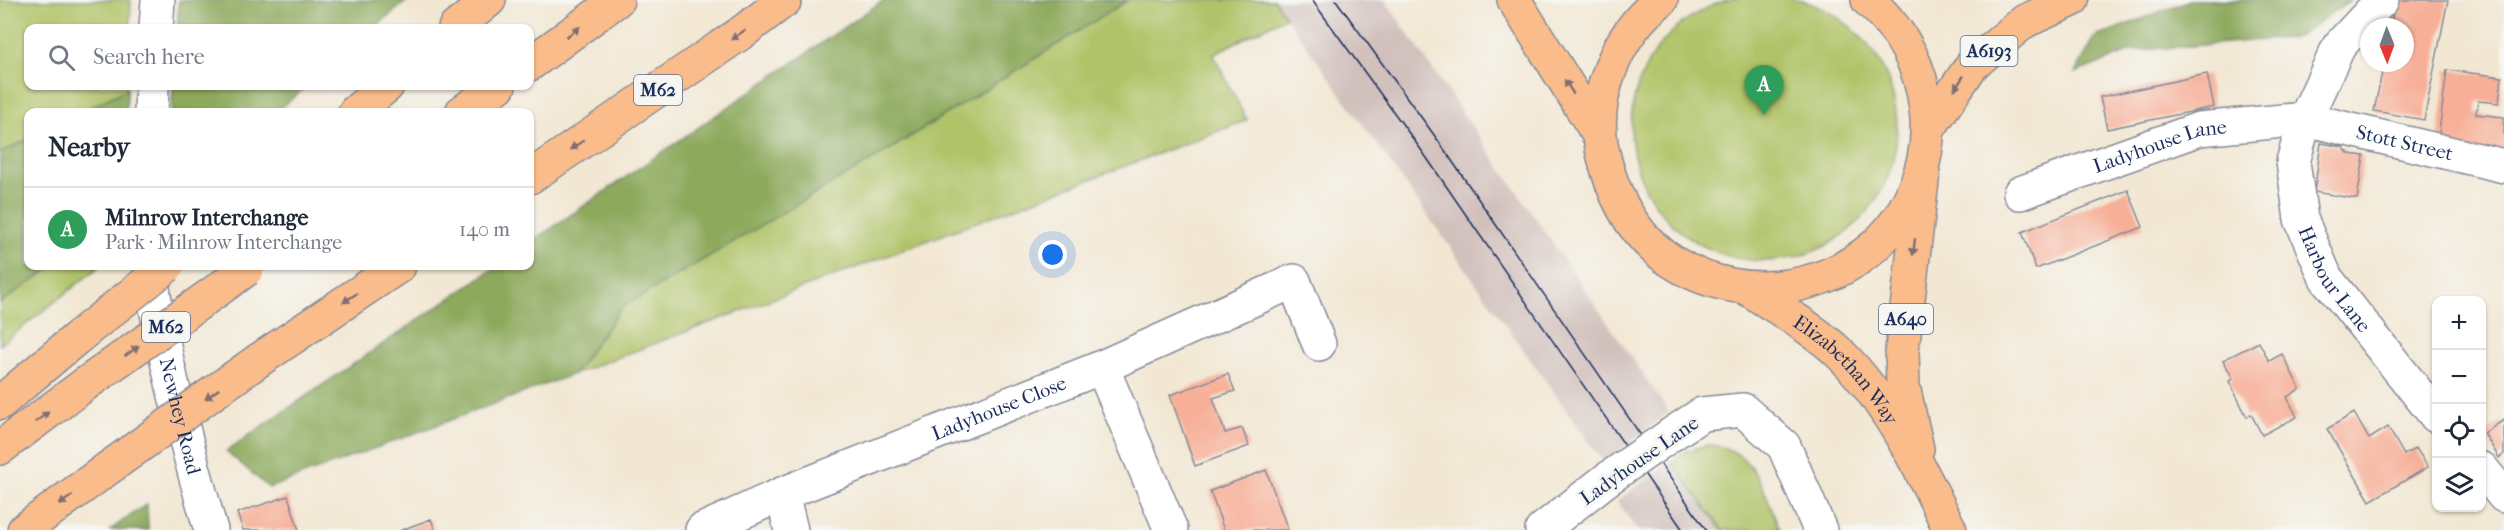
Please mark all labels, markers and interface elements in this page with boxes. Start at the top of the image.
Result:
north arrow [2360,18,2414,72]
search box [24,24,534,90]
one-way arrow [565,26,581,38]
one-way arrow [730,29,746,41]
road number: A6193 [1960,36,2018,66]
icon: search [45,41,78,74]
text: Search here [93,44,205,70]
pin: A [1744,66,1784,115]
road number: M62 [634,75,682,105]
one-way arrow [1953,75,1965,91]
one-way arrow [1563,79,1574,95]
street label: Ladyhouse Lane [2090,115,2228,178]
street label: Stott Street [2354,120,2455,166]
text: Nearby [48,132,130,163]
one-way arrow [569,139,585,151]
text: Milnrow Interchange [105,205,308,231]
text: A [61,218,74,241]
text: 140 m [459,218,510,241]
street label: Harbour Lane [2293,223,2376,337]
text: Park · Milnrow Interchange [105,231,342,254]
one-way arrow [1909,238,1919,257]
your location [1038,240,1067,269]
one-way arrow [342,292,358,303]
map controls [2432,296,2486,512]
button: + [2432,296,2486,350]
road number: A640 [1879,304,1933,334]
street label: Elizabethan Way [1789,310,1903,430]
road number: M62 [142,312,190,342]
one-way arrow [123,345,139,357]
button: − [2432,350,2486,404]
street label: Newhey Road [155,355,206,478]
street label: Ladyhouse Close [928,371,1070,445]
one-way arrow [204,388,220,400]
button: locate [2432,404,2486,458]
one-way arrow [35,411,50,423]
street label: Ladyhouse Lane [1576,411,1703,510]
button: layers [2432,458,2486,512]
one-way arrow [58,493,73,505]

